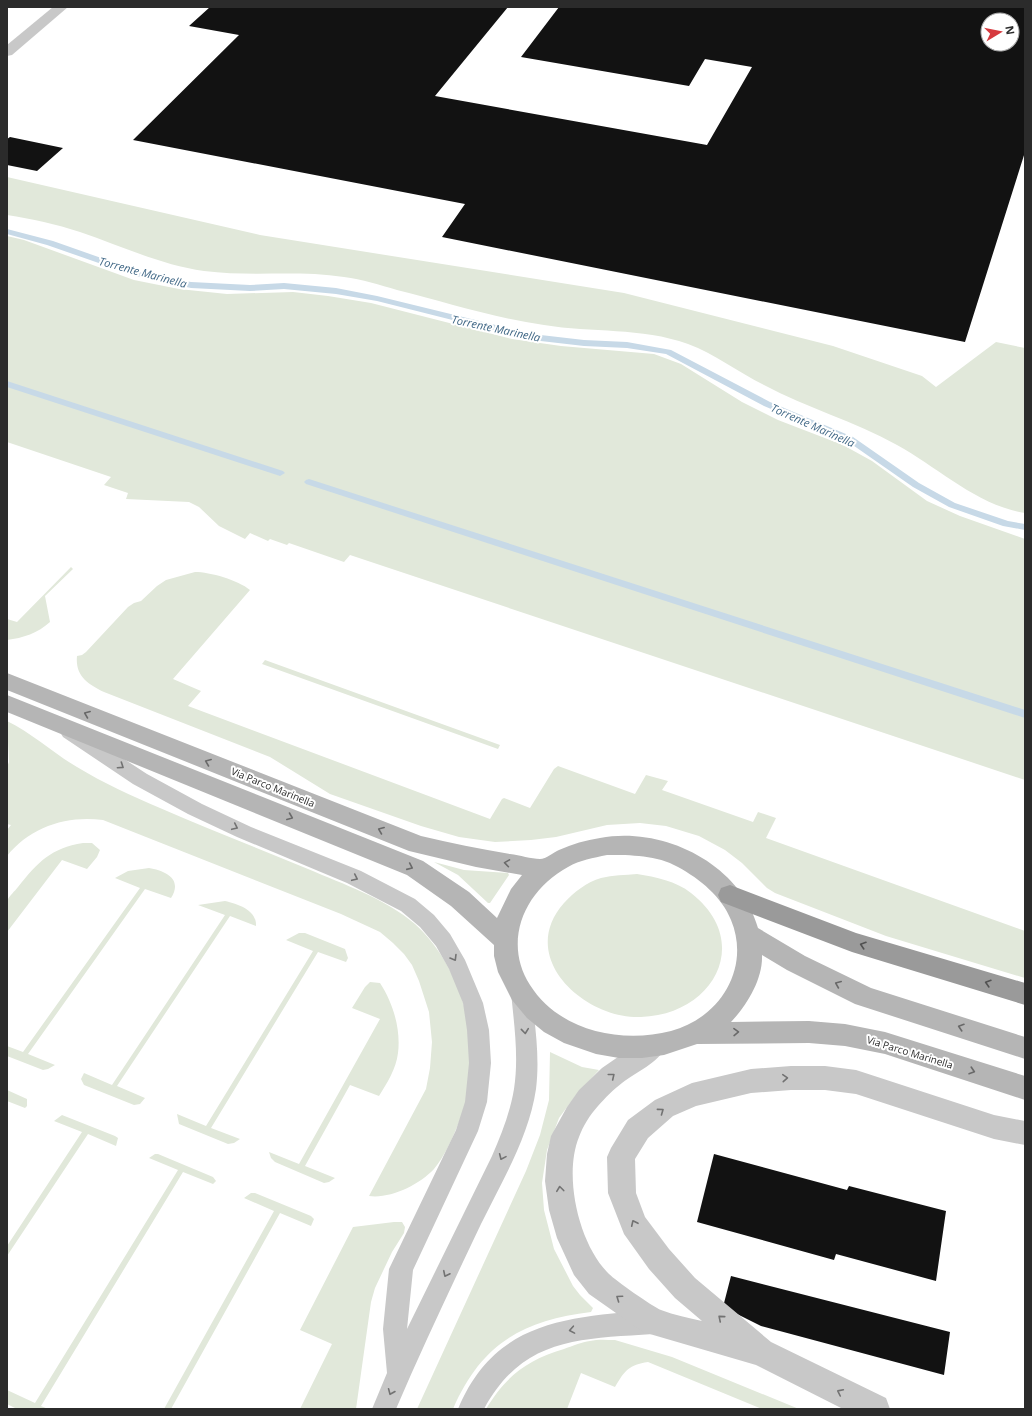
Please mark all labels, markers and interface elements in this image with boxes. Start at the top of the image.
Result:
north arrow [980,12,1020,52]
text: N [1002,24,1019,36]
water label: Torrente Marinella [97,253,189,291]
water label: Torrente Marinella [450,311,542,345]
water label: Torrente Marinella [769,400,857,450]
one-way arrow [84,710,91,718]
one-way arrow [205,758,212,766]
one-way arrow [116,761,123,768]
street label: Via Parco Marinella [229,764,317,810]
one-way arrow [286,813,293,821]
one-way arrow [231,823,238,831]
one-way arrow [378,827,386,835]
one-way arrow [504,859,510,868]
one-way arrow [407,862,414,870]
one-way arrow [351,873,358,881]
one-way arrow [860,941,867,950]
one-way arrow [449,954,456,961]
one-way arrow [984,979,991,988]
one-way arrow [835,981,842,989]
one-way arrow [958,1023,965,1032]
one-way arrow [521,1028,530,1034]
one-way arrow [733,1028,739,1036]
street label: Via Parco Marinella [865,1032,955,1072]
one-way arrow [969,1066,976,1075]
one-way arrow [607,1074,614,1081]
one-way arrow [782,1074,788,1083]
one-way arrow [657,1109,664,1116]
one-way arrow [499,1153,507,1161]
one-way arrow [556,1186,565,1192]
one-way arrow [631,1220,639,1227]
one-way arrow [443,1270,451,1278]
one-way arrow [616,1295,623,1303]
one-way arrow [718,1316,725,1323]
one-way arrow [569,1325,575,1334]
one-way arrow [388,1388,396,1396]
one-way arrow [837,1389,845,1397]

